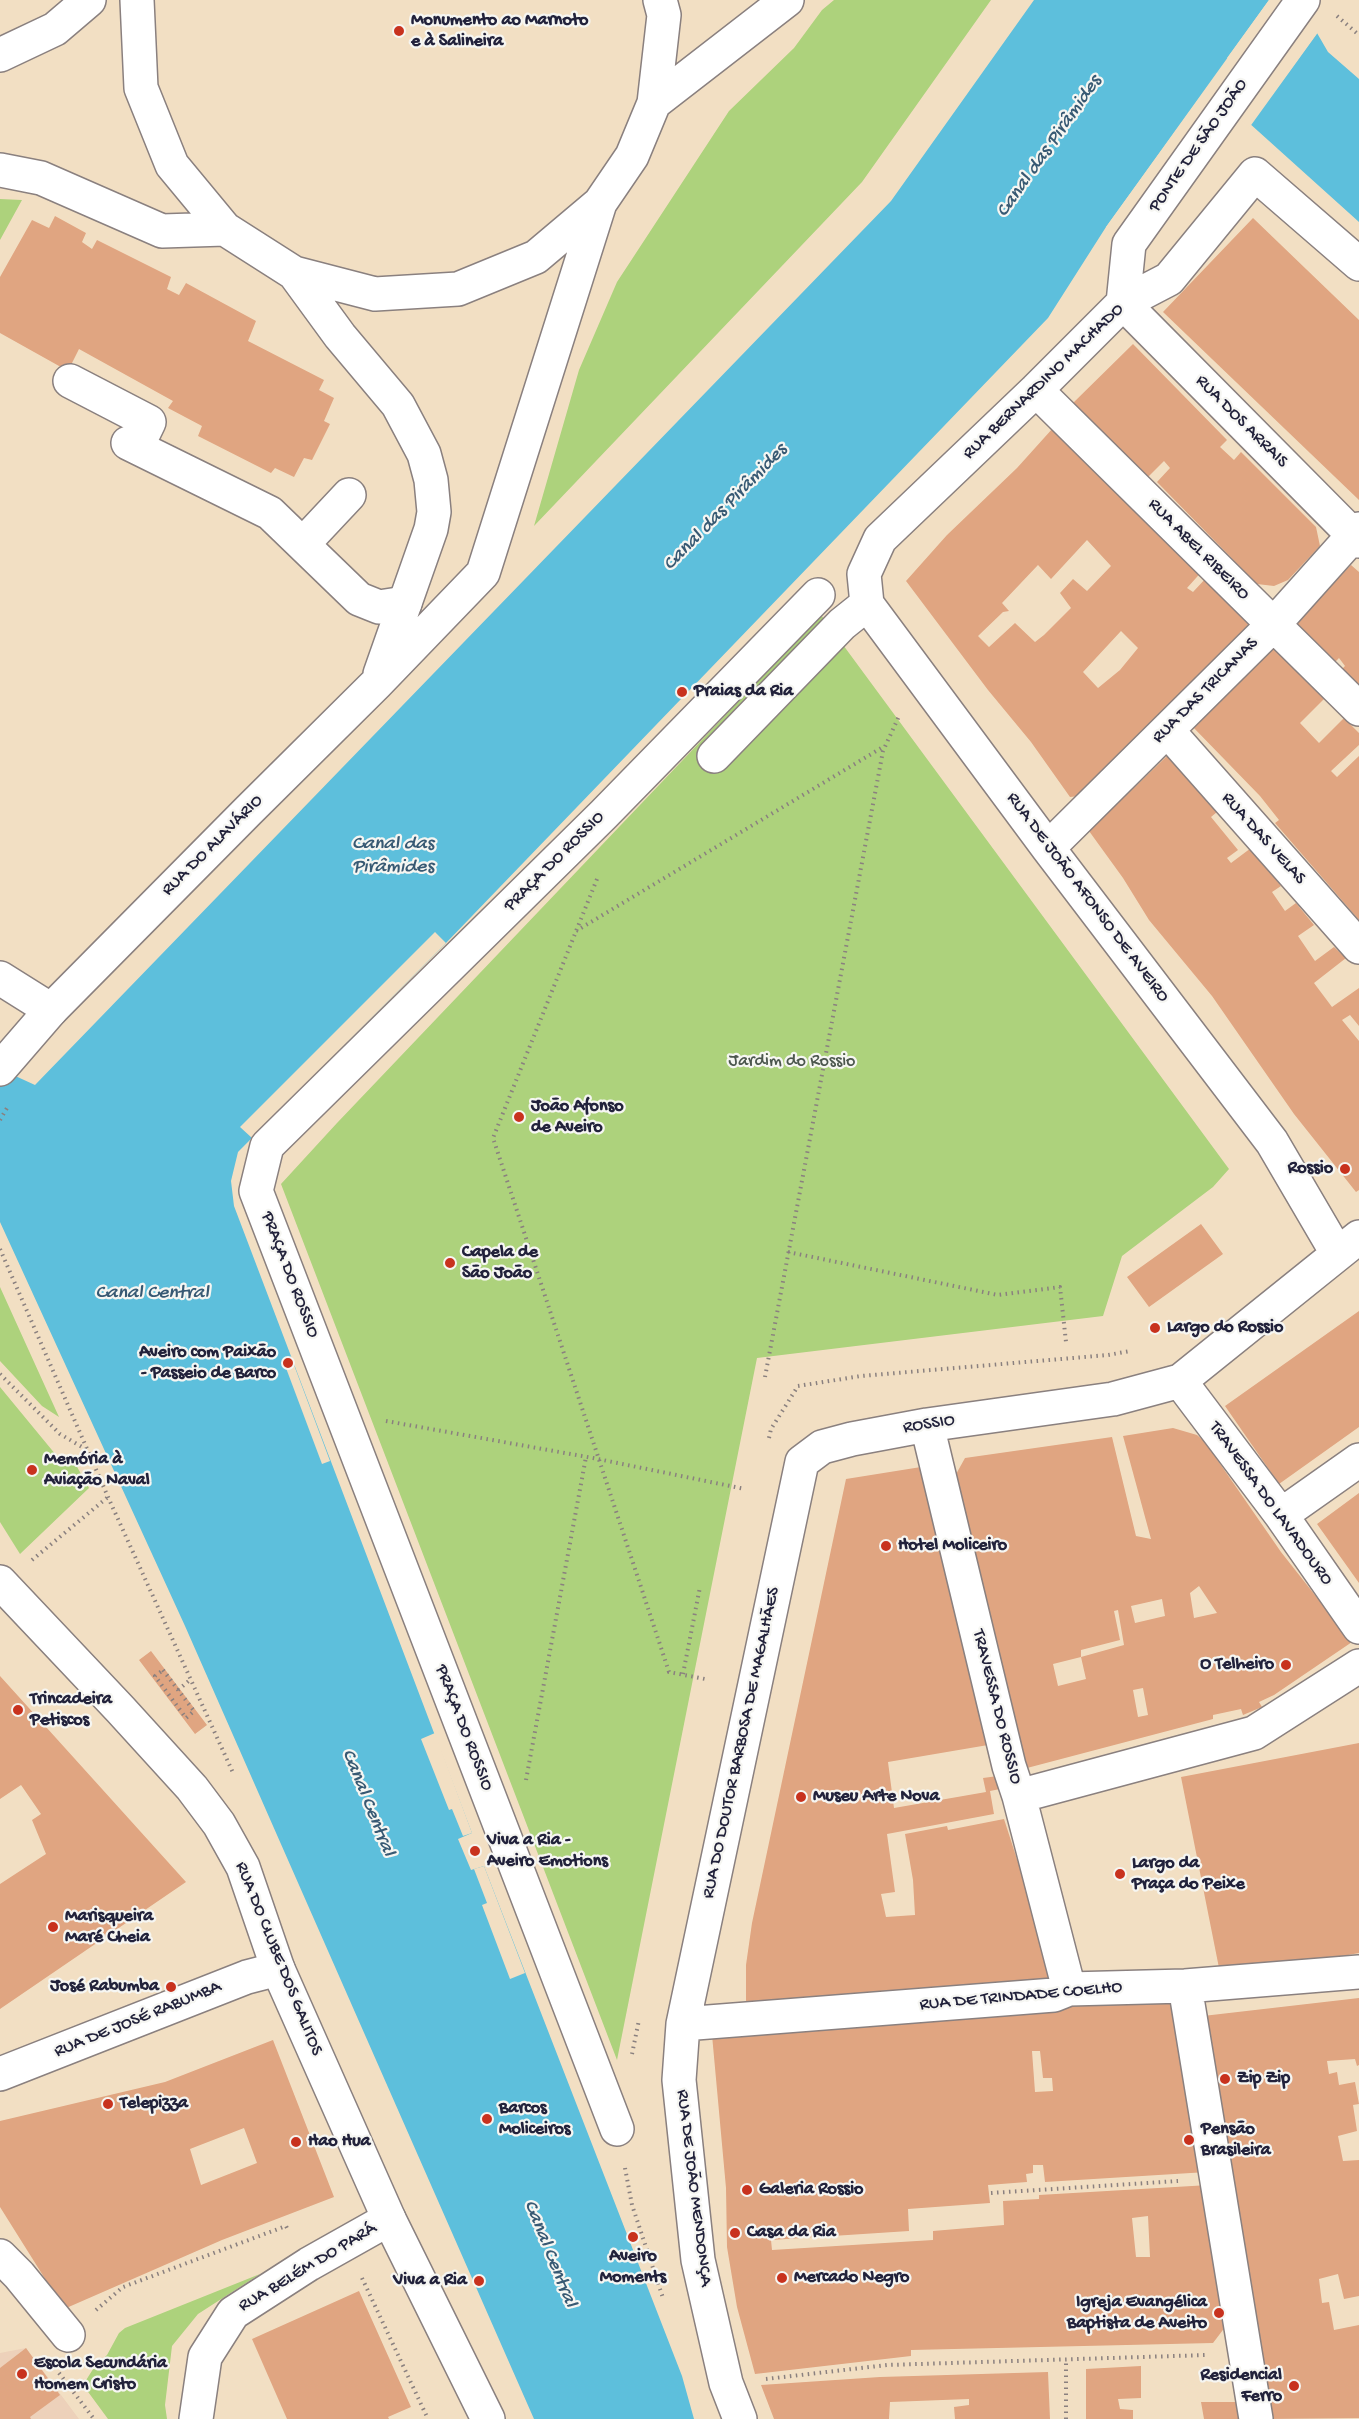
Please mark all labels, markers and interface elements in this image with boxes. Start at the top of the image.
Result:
place label: Monumento ao Marnoto e à Salineira [411,10,588,52]
marker: Monumento ao Marnoto e à Salineira [392,24,406,38]
water label: Canal das Pirâmides [992,71,1108,223]
street label: PONTE DE SÃO JOÃO [1145,75,1253,217]
street label: RUA BERNARDINO MACHADO [959,299,1129,465]
street label: RUA DOS ARRAIS [1190,371,1292,473]
water label: Canal das Pirâmides [659,439,793,577]
street label: RUA ABEL RIBEIRO [1143,495,1253,605]
street label: RUA DAS TRICANAS [1148,633,1264,749]
place label: Praias da Ria [694,681,793,703]
marker: Praias da Ria [675,685,689,699]
street label: RUA DE JOÃO AFONSO DE AVEIRO [1001,789,1173,1007]
street label: RUA DAS VELAS [1216,789,1310,889]
street label: RUA DO ALAVÁRIO [158,791,268,901]
street label: PRAÇA DO ROSSIO [500,807,610,917]
water label: Canal das Pirâmides [352,833,434,880]
park label: Jardim do Rossio [729,1051,855,1073]
place label: João Afonso de Aveiro [531,1096,623,1138]
marker: João Afonso de Aveiro [512,1110,526,1124]
place label: Rossio [1288,1158,1333,1180]
marker: Rossio [1338,1162,1352,1176]
street label: PRAÇA DO ROSSIO [255,1209,323,1341]
place label: Capela de São João [462,1242,538,1284]
marker: Capela de São João [443,1256,457,1270]
water label: Canal Central [95,1282,209,1306]
place label: Largo do Rossio [1167,1317,1283,1339]
marker: Largo do Rossio [1148,1321,1162,1335]
place label: Aveiro com Paixão - Passeio de Barco [139,1342,276,1384]
marker: Aveiro com Paixão - Passeio de Barco [281,1356,295,1370]
street label: ROSSIO [902,1410,956,1440]
street label: TRAVESSA DO LAVADOURO [1203,1418,1337,1590]
place label: Memória à Aviação Naval [44,1449,150,1492]
marker: Memória à Aviação Naval [25,1463,39,1477]
place label: Hotel Moliceiro [898,1535,1007,1557]
marker: Hotel Moliceiro [879,1539,893,1553]
street label: RUA DO DOUTOR BARBOSA DE MAGALHÃES [698,1585,786,1901]
street label: TRAVESSA DO ROSSIO [966,1627,1026,1787]
place label: O Telheiro [1200,1654,1274,1676]
marker: O Telheiro [1279,1658,1293,1672]
street label: PRAÇA DO ROSSIO [429,1662,497,1794]
place label: Trincadeira Petiscos [30,1689,112,1732]
marker: Trincadeira Petiscos [11,1703,25,1717]
water label: Canal Central [335,1746,399,1860]
place label: Museu Arte Nova [813,1786,939,1808]
marker: Museu Arte Nova [794,1790,808,1804]
place label: Viva a Ria - Aveiro Emotions [487,1830,608,1872]
marker: Viva a Ria - Aveiro Emotions [468,1844,482,1858]
place label: Largo da Praça do Peixe [1132,1853,1245,1896]
street label: RUA DO CLUBE DOS GALITOS [229,1859,327,2059]
marker: Largo da Praça do Peixe [1113,1867,1127,1881]
place label: Marisqueira Maré Cheia [65,1906,153,1948]
marker: Marisqueira Maré Cheia [46,1920,60,1934]
place label: José Rabumba [50,1976,159,1998]
street label: RUA DE JOSÉ RABUMBA [51,1977,225,2063]
street label: RUA DE TRINDADE COELHO [919,1977,1123,2017]
marker: José Rabumba [164,1980,178,1994]
place label: Zip Zip [1237,2068,1290,2090]
marker: Zip Zip [1218,2072,1232,2086]
street label: RUA DE JOÃO MENDONÇA [670,2088,716,2288]
place label: Telepizza [120,2093,188,2115]
marker: Telepizza [101,2097,115,2111]
place label: Barcos Moliceiros [499,2098,570,2140]
marker: Barcos Moliceiros [480,2112,494,2126]
place label: Pensão Brasileira [1201,2119,1271,2162]
place label: Hao Hua [308,2131,371,2153]
marker: Pensão Brasileira [1182,2133,1196,2147]
marker: Hao Hua [289,2135,303,2149]
place label: Galeria Rossio [759,2179,863,2201]
marker: Galeria Rossio [740,2183,754,2197]
water label: Canal Central [517,2197,581,2311]
street label: RUA BELÉM DO PARÁ [235,2218,381,2318]
place label: Casa da Ria [747,2222,836,2244]
marker: Casa da Ria [728,2226,742,2240]
marker: Aveiro Moments [626,2230,640,2244]
place label: Aveiro Moments [600,2246,666,2288]
place label: Mercado Negro [794,2267,909,2289]
place label: Viva a Ria [393,2270,467,2292]
marker: Mercado Negro [775,2271,789,2285]
marker: Viva a Ria [472,2274,486,2288]
place label: Igreja Evangélica Baptista de Aveito [1067,2292,1207,2334]
marker: Igreja Evangélica Baptista de Aveito [1212,2306,1226,2320]
place label: Escola Secundária Homem Cristo [34,2353,167,2396]
place label: Residencial Ferro [1200,2365,1282,2408]
marker: Escola Secundária Homem Cristo [15,2367,29,2381]
marker: Residencial Ferro [1287,2379,1301,2393]

